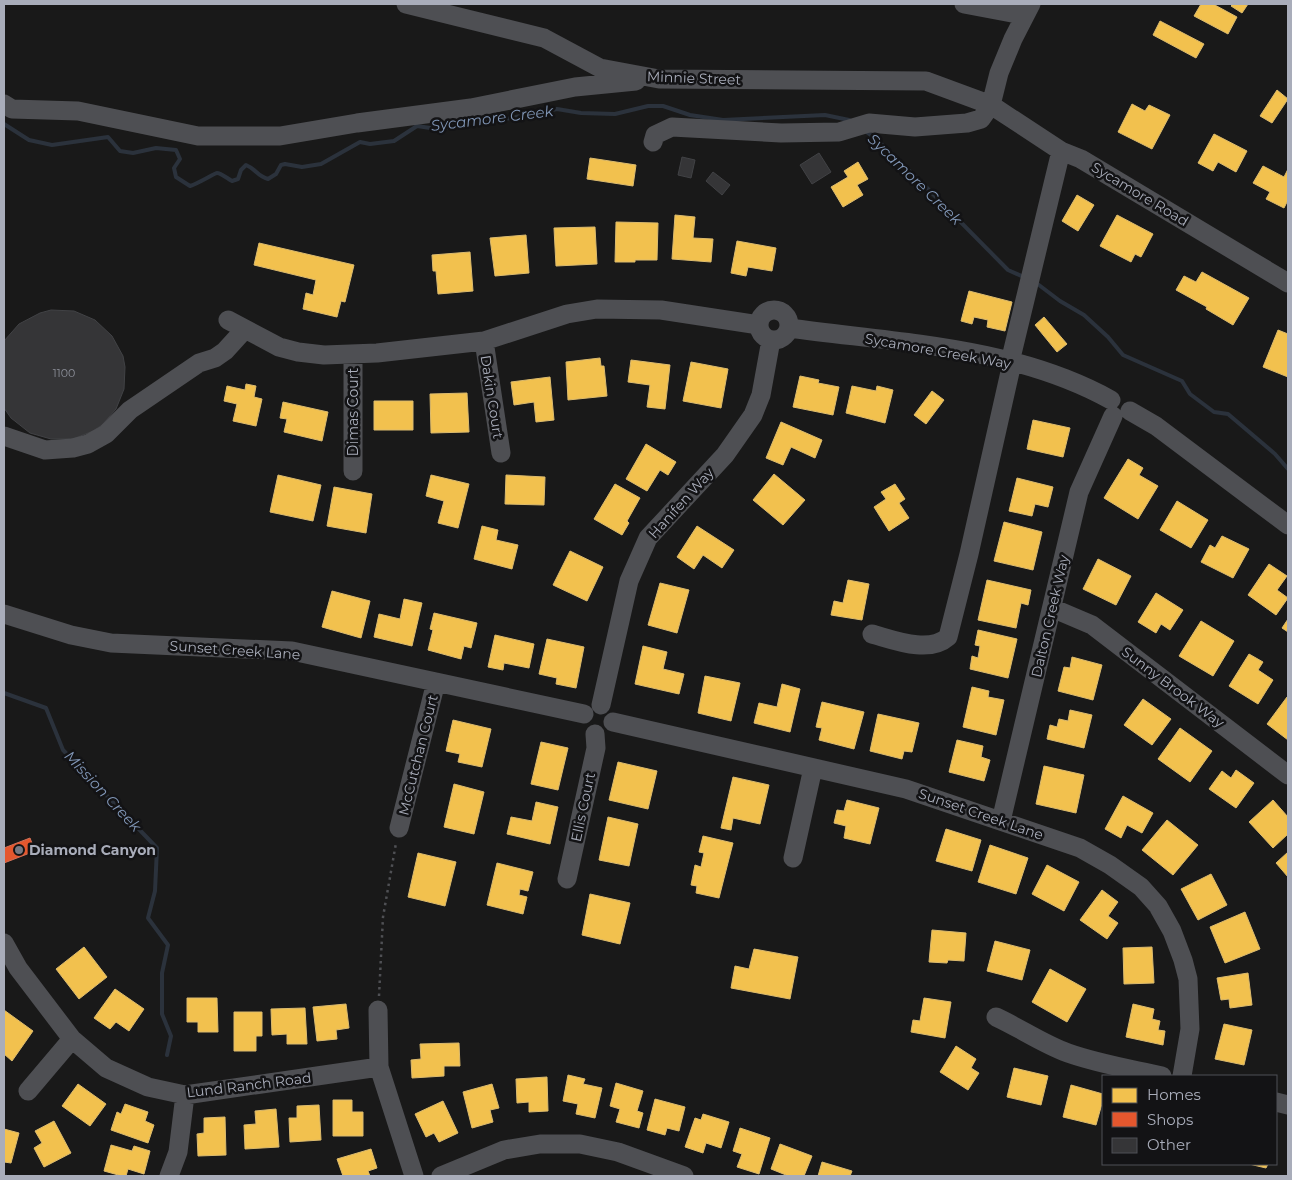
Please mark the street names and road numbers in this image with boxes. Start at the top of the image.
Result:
street label: Minnie Street [647,67,742,89]
street label: Sycamore Road [1088,158,1192,230]
street label: Sycamore Creek Way [864,329,1013,373]
street label: Dakin Court [477,354,508,440]
street label: Dimas Court [344,368,362,456]
street label: Hanifen Way [644,463,718,542]
street label: Dalton Creek Way [1027,552,1073,679]
street label: Sunset Creek Lane [169,636,301,664]
street label: Sunny Brook Way [1118,643,1228,732]
street label: McCutchan Court [394,693,442,817]
street label: Ellis Court [567,770,599,843]
street label: Sunset Creek Lane [916,784,1046,844]
street label: Lund Ranch Road [186,1068,312,1102]

